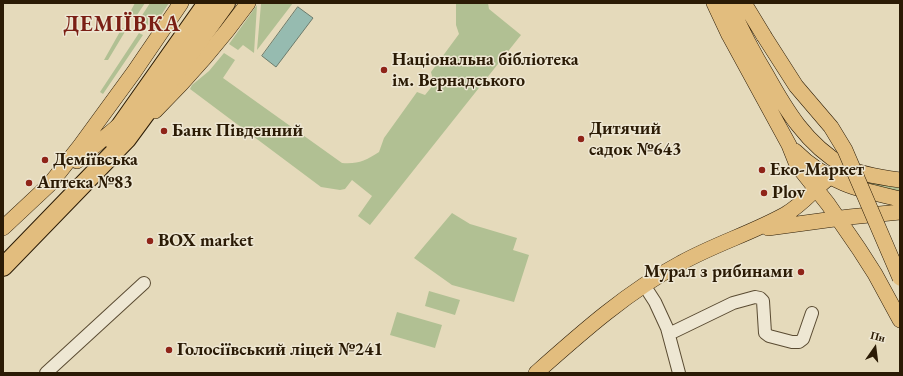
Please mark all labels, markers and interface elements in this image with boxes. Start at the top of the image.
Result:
district label: ДЕМІЇВКА [63,12,181,38]
place label: Національна бібліотека ім. Вернадського [392,49,579,92]
marker: Національна бібліотека ім. Вернадського [379,65,389,75]
place label: Дитячий садок №643 [589,118,682,160]
place label: Банк Південний [172,120,303,142]
marker: Банк Південний [159,126,169,136]
marker: Дитячий садок №643 [576,134,586,144]
place label: Деміївська [53,149,138,171]
marker: Деміївська [40,155,50,165]
place label: Еко-Маркет [770,159,864,181]
marker: Еко-Маркет [757,165,767,175]
place label: Аптека №83 [37,172,133,194]
marker: Аптека №83 [24,178,34,188]
place label: Plov [772,182,805,204]
marker: Plov [759,188,769,198]
place label: BOX market [158,230,254,252]
marker: BOX market [145,236,155,246]
place label: Мурал з рибинами [644,261,793,283]
marker: Мурал з рибинами [796,267,806,277]
north arrow [855,328,895,368]
text: Пн [869,328,887,345]
place label: Голосіївський ліцей №241 [177,339,383,361]
marker: Голосіївський ліцей №241 [164,345,174,355]

